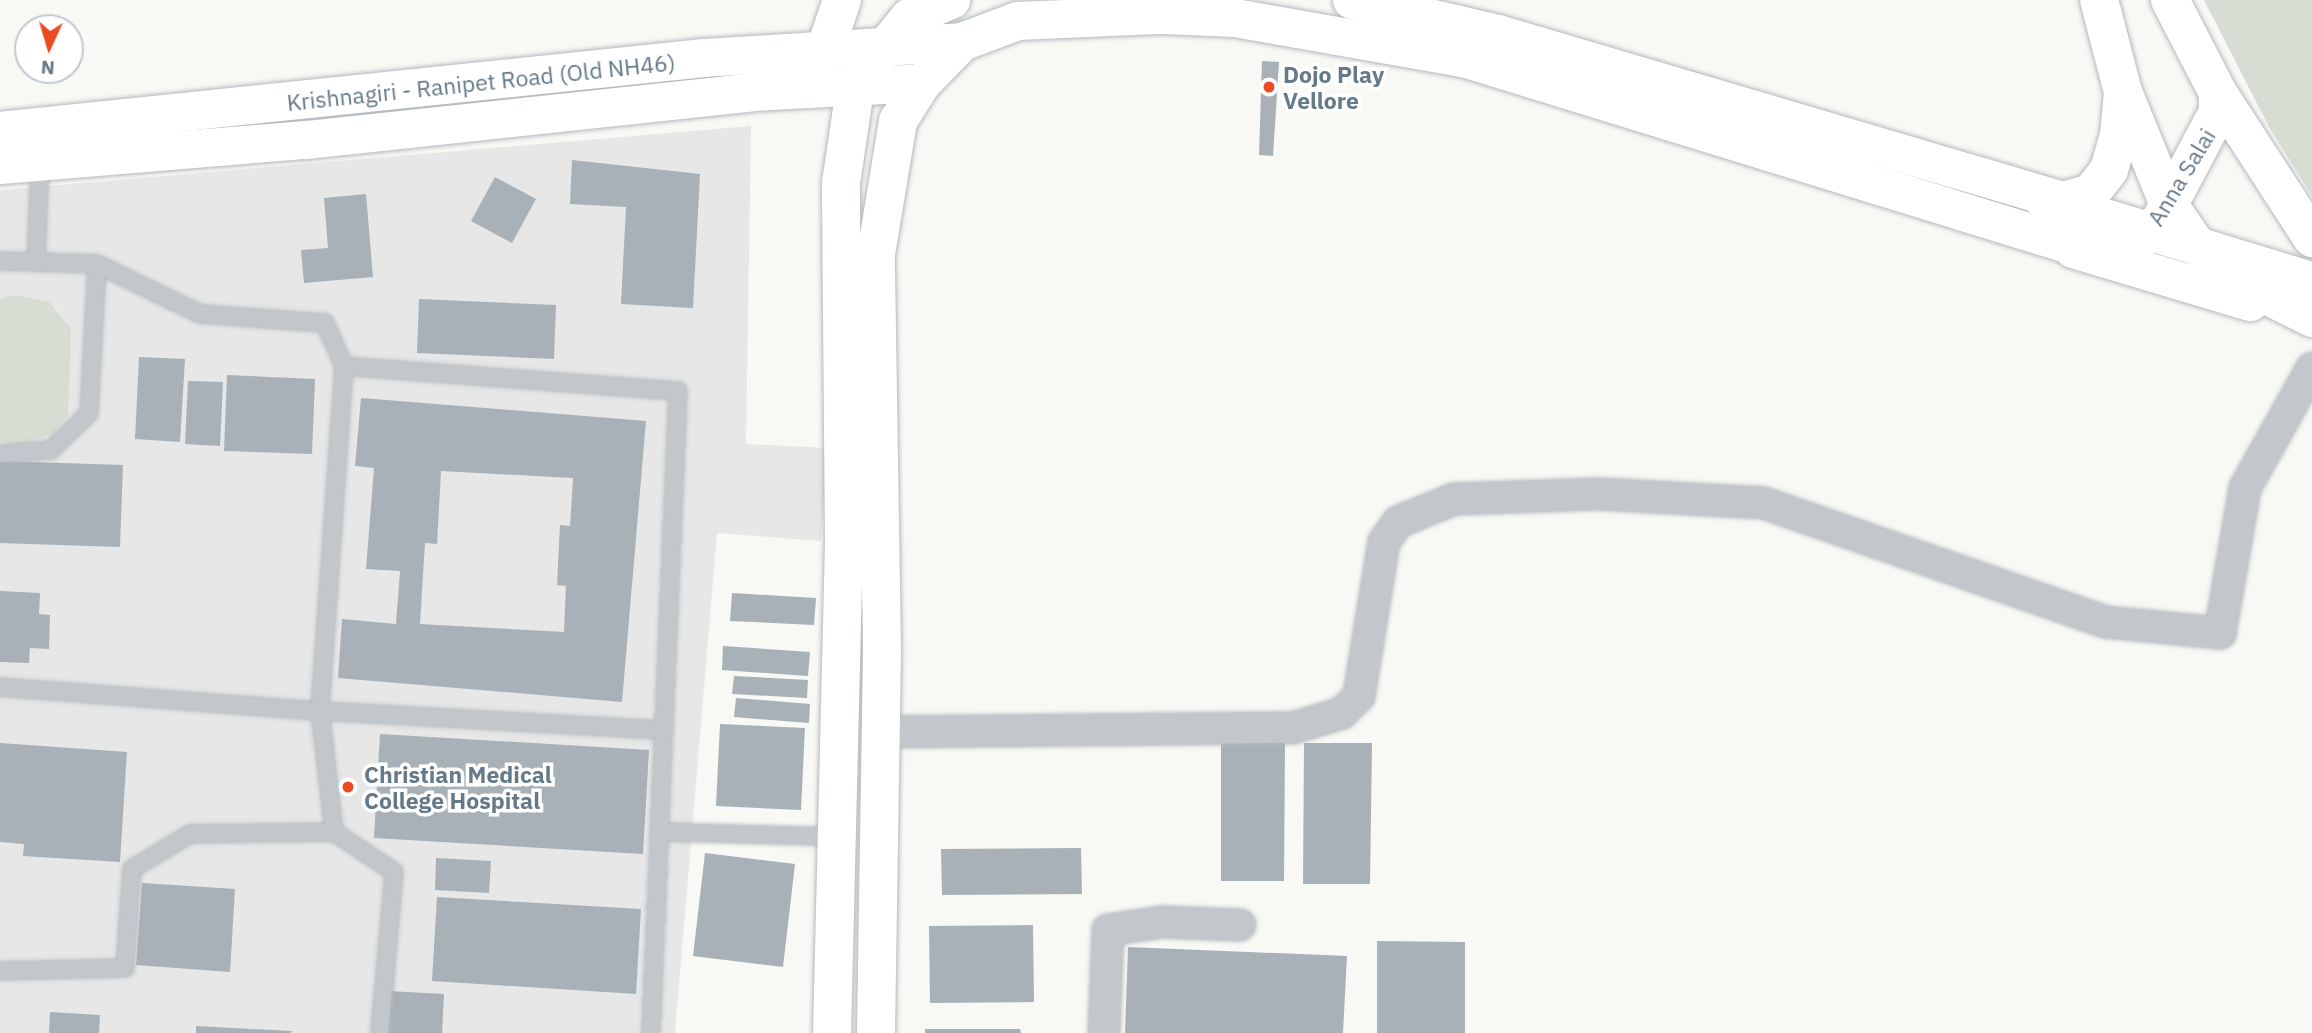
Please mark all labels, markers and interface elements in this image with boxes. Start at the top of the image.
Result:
north arrow [14,14,84,84]
street label: Krishnagiri - Ranipet Road (Old NH46) [285,48,677,116]
text: N [40,56,55,80]
place label: Dojo Play Vellore [1283,60,1384,114]
marker: Dojo Play Vellore [1261,79,1277,95]
street label: Anna Salai [2141,123,2221,231]
place label: Christian Medical College Hospital [364,760,552,814]
marker: Christian Medical College Hospital [338,777,358,797]

